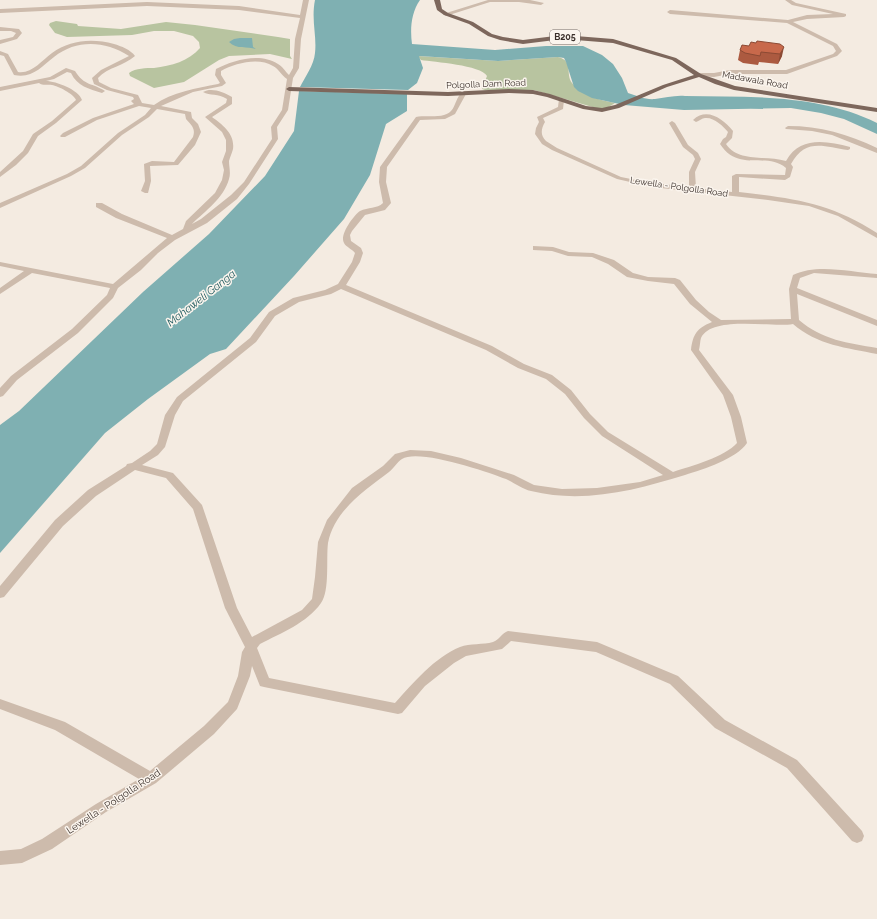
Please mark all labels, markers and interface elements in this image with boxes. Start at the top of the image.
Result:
road number: B205 [550,30,580,44]
street label: Madawala Road [721,69,789,91]
street label: Polgolla Dam Road [446,78,526,90]
street label: Lewella - Polgolla Road [629,175,729,199]
water label: Mahaweli Ganga [164,267,239,329]
street label: Lewella - Polgolla Road [64,767,162,836]

